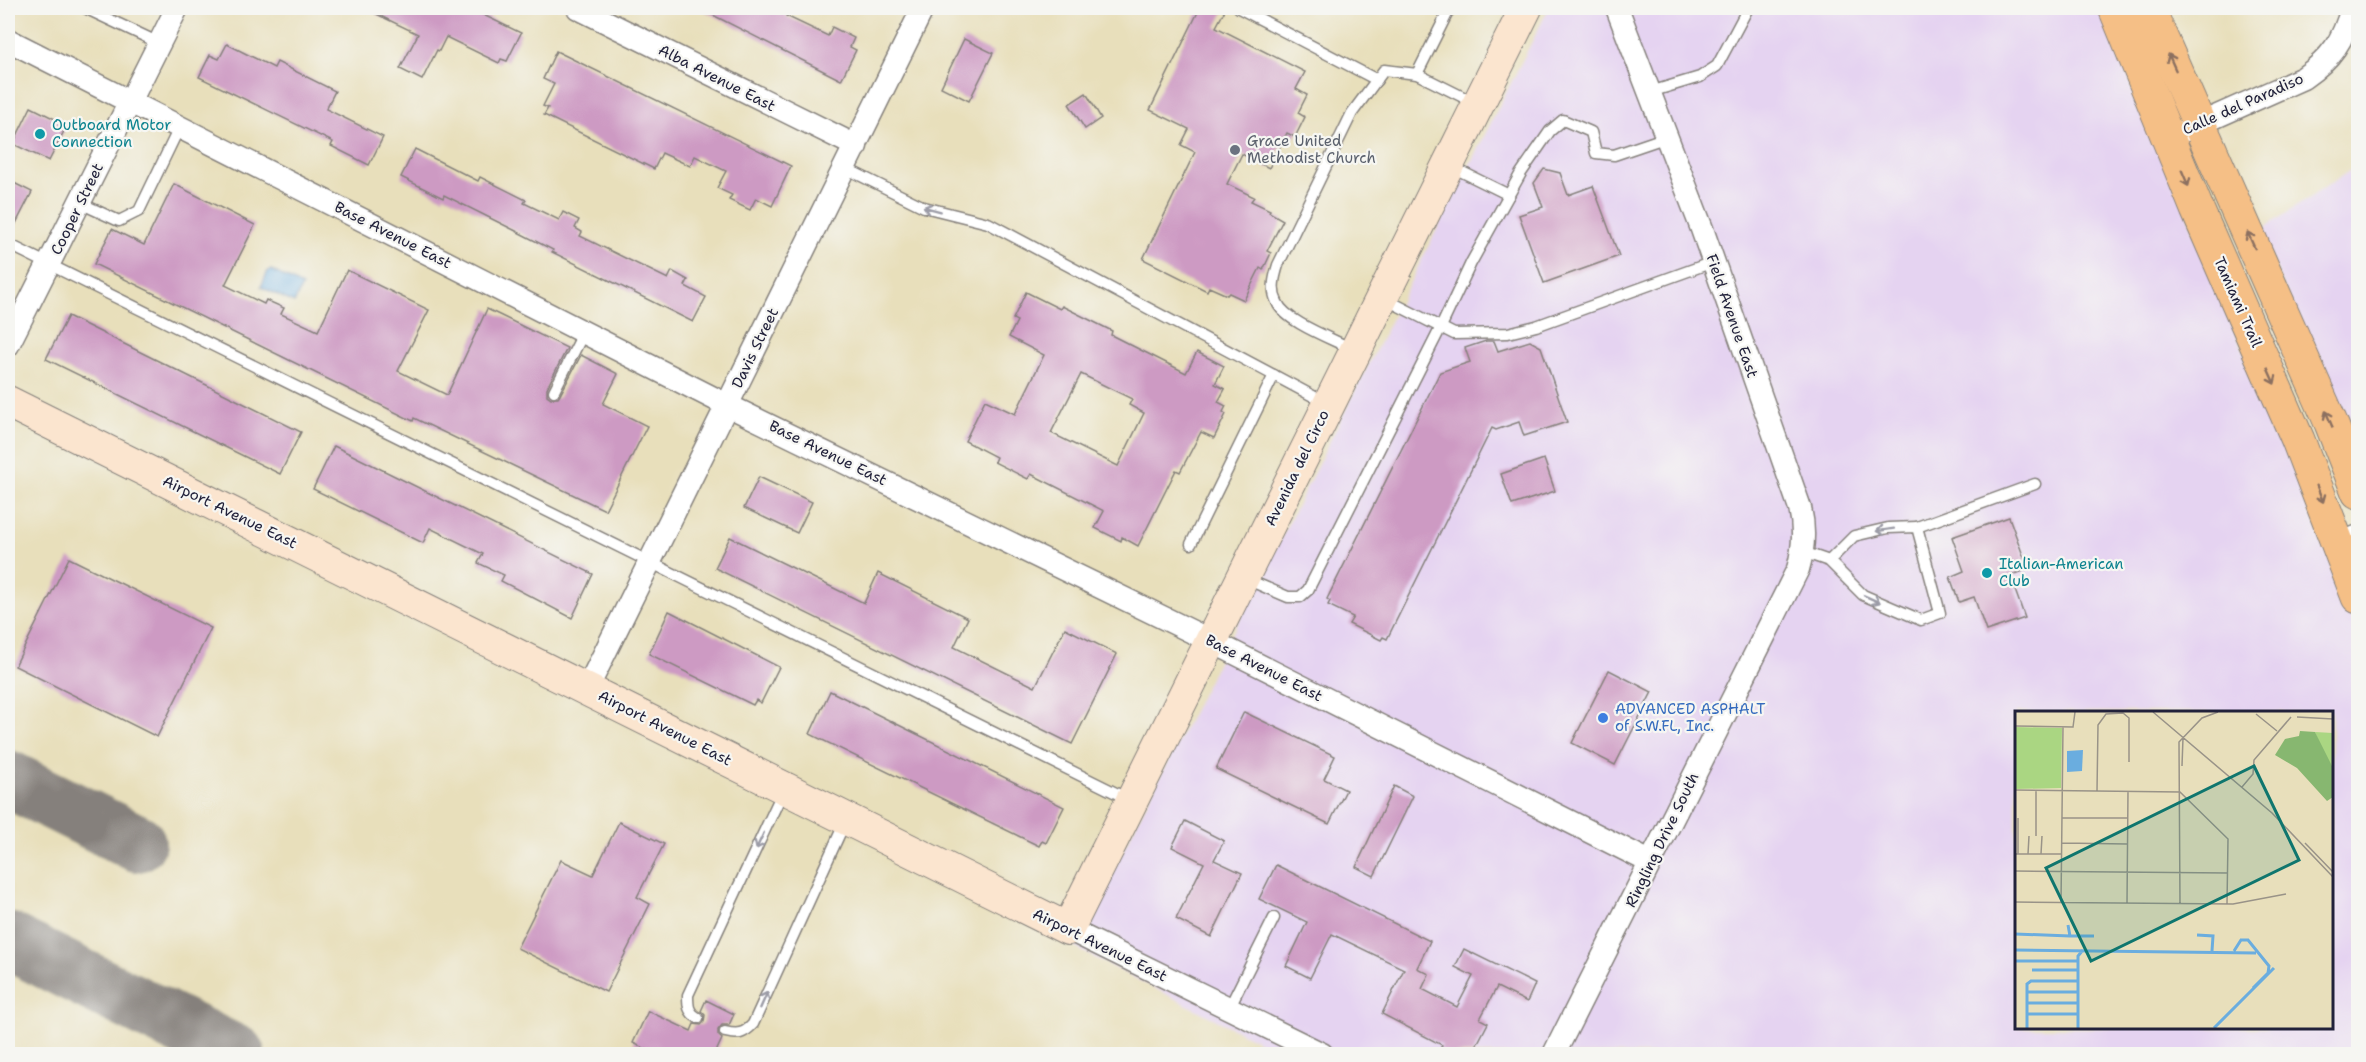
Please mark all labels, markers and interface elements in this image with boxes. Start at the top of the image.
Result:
street label: Alba Avenue East [655,40,779,116]
one-way arrow [2166,53,2177,71]
street label: Calle del Paradiso [2179,68,2307,140]
place label: Outboard Motor Connection [52,115,171,152]
marker: Outboard Motor Connection [33,127,47,141]
place label: Grace United Methodist Church [1247,131,1376,168]
marker: Grace United Methodist Church [1228,143,1242,157]
street label: Cooper Street [46,160,108,258]
one-way arrow [2180,168,2191,187]
street label: Base Avenue East [331,197,455,273]
one-way arrow [922,203,941,214]
one-way arrow [2245,231,2256,250]
street label: Field Avenue East [1701,251,1763,381]
street label: Tamiami Trail [2209,254,2267,351]
street label: Davis Street [727,305,783,391]
one-way arrow [2265,367,2277,385]
street label: Avenida del Circo [1260,407,1334,529]
one-way arrow [2323,410,2334,428]
street label: Base Avenue East [766,416,890,490]
street label: Airport Avenue East [159,471,301,553]
one-way arrow [2315,484,2326,503]
one-way arrow [1876,524,1895,535]
place label: Italian-American Club [1999,554,2124,591]
marker: Italian-American Club [1980,566,1994,580]
one-way arrow [1863,594,1881,605]
street label: Base Avenue East [1202,630,1326,706]
street label: Airport Avenue East [595,686,735,770]
place label: ADVANCED ASPHALT of S.W.FL, Inc. [1615,699,1765,736]
marker: ADVANCED ASPHALT of S.W.FL, Inc. [1596,711,1610,725]
inset map [2015,711,2333,1029]
street label: Ringling Drive South [1621,769,1703,911]
one-way arrow [754,832,765,850]
street label: Airport Avenue East [1029,904,1171,986]
one-way arrow [759,992,770,1010]

